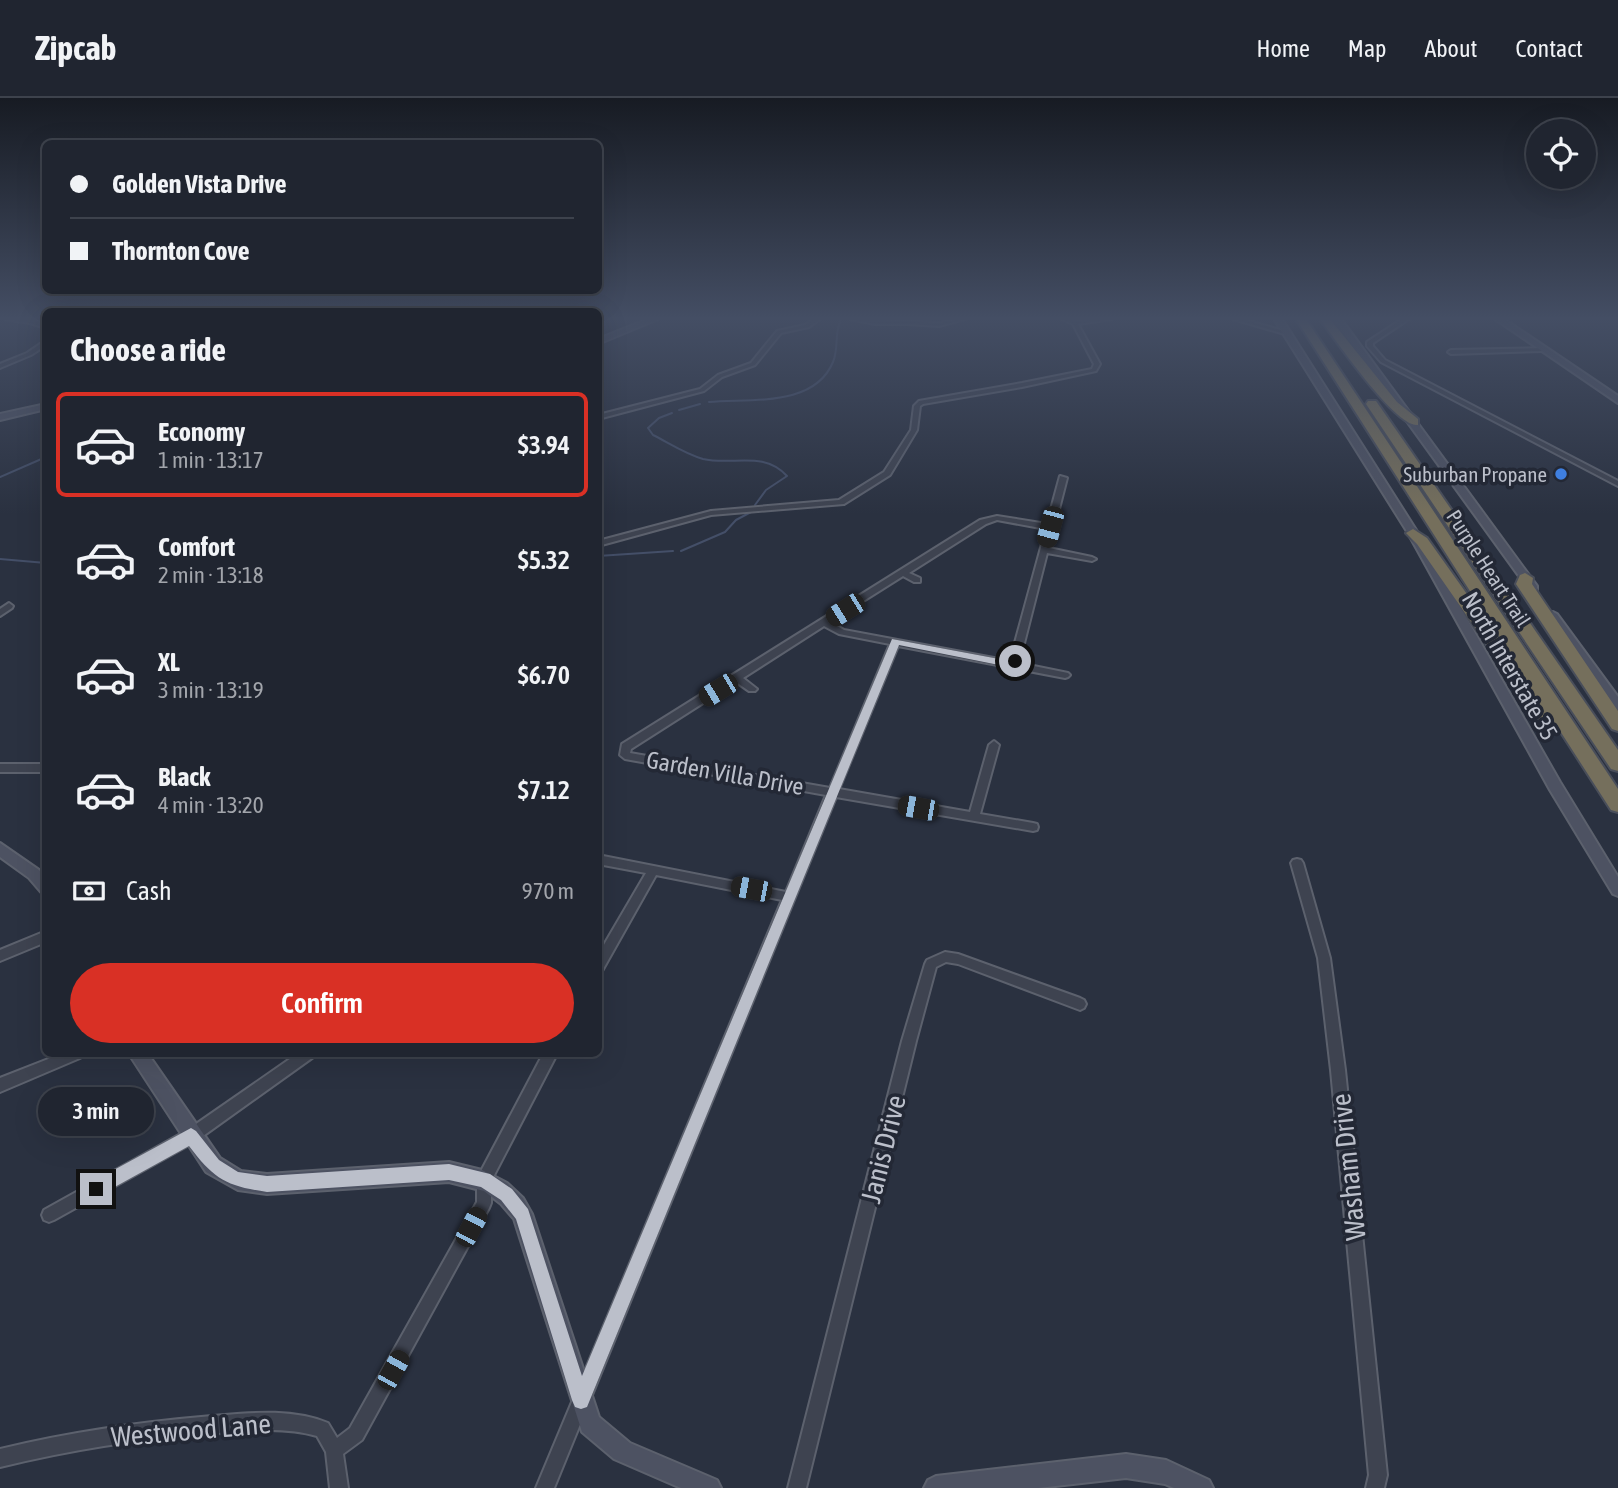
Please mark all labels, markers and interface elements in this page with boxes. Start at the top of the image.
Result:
text: Zipcab [35,29,116,67]
text: Home [1256,35,1310,62]
text: Map [1348,35,1386,62]
text: About [1424,35,1477,62]
text: Contact [1515,35,1583,62]
map controls [1526,119,1596,189]
button: locate [1526,119,1596,189]
text: Golden Vista Drive [112,169,286,199]
text: Thornton Cove [112,236,250,266]
text: Choose a ride [70,331,226,368]
icon: car [74,413,137,476]
text: Economy [158,417,245,447]
text: $3.94 [518,430,570,460]
text: 1 min · 13:17 [158,447,264,473]
place label: Suburban Propane [1403,462,1547,486]
marker: Suburban Propane [1553,466,1569,482]
car [1035,504,1066,550]
street label: Purple Heart Trail [1442,505,1536,631]
icon: car [74,528,137,591]
text: Comfort [158,532,235,562]
text: $5.32 [518,545,570,575]
text: 2 min · 13:18 [158,562,264,588]
street label: North Interstate 35 [1457,587,1563,745]
car [822,590,869,630]
icon: car [74,643,137,706]
route start [999,645,1031,677]
text: XL [158,647,180,677]
text: $6.70 [518,660,570,690]
car [695,670,742,710]
text: 3 min · 13:19 [158,677,264,703]
street label: Garden Villa Drive [644,746,806,800]
icon: car [74,758,137,821]
text: Black [158,762,210,792]
text: $7.12 [518,775,570,805]
text: 4 min · 13:20 [158,792,264,818]
car [896,794,941,822]
icon: cash [70,872,108,910]
car [729,875,774,903]
text: Cash [126,876,172,906]
text: 970 m [522,878,574,904]
button: Confirm [70,963,574,1043]
callout: 3 min [38,1088,154,1136]
street label: Janis Drive [854,1092,912,1206]
street label: Washam Drive [1324,1092,1372,1242]
text: 3 min [73,1098,119,1124]
route end [80,1173,112,1205]
car [452,1204,491,1250]
car [374,1347,413,1393]
street label: Westwood Lane [110,1407,272,1453]

